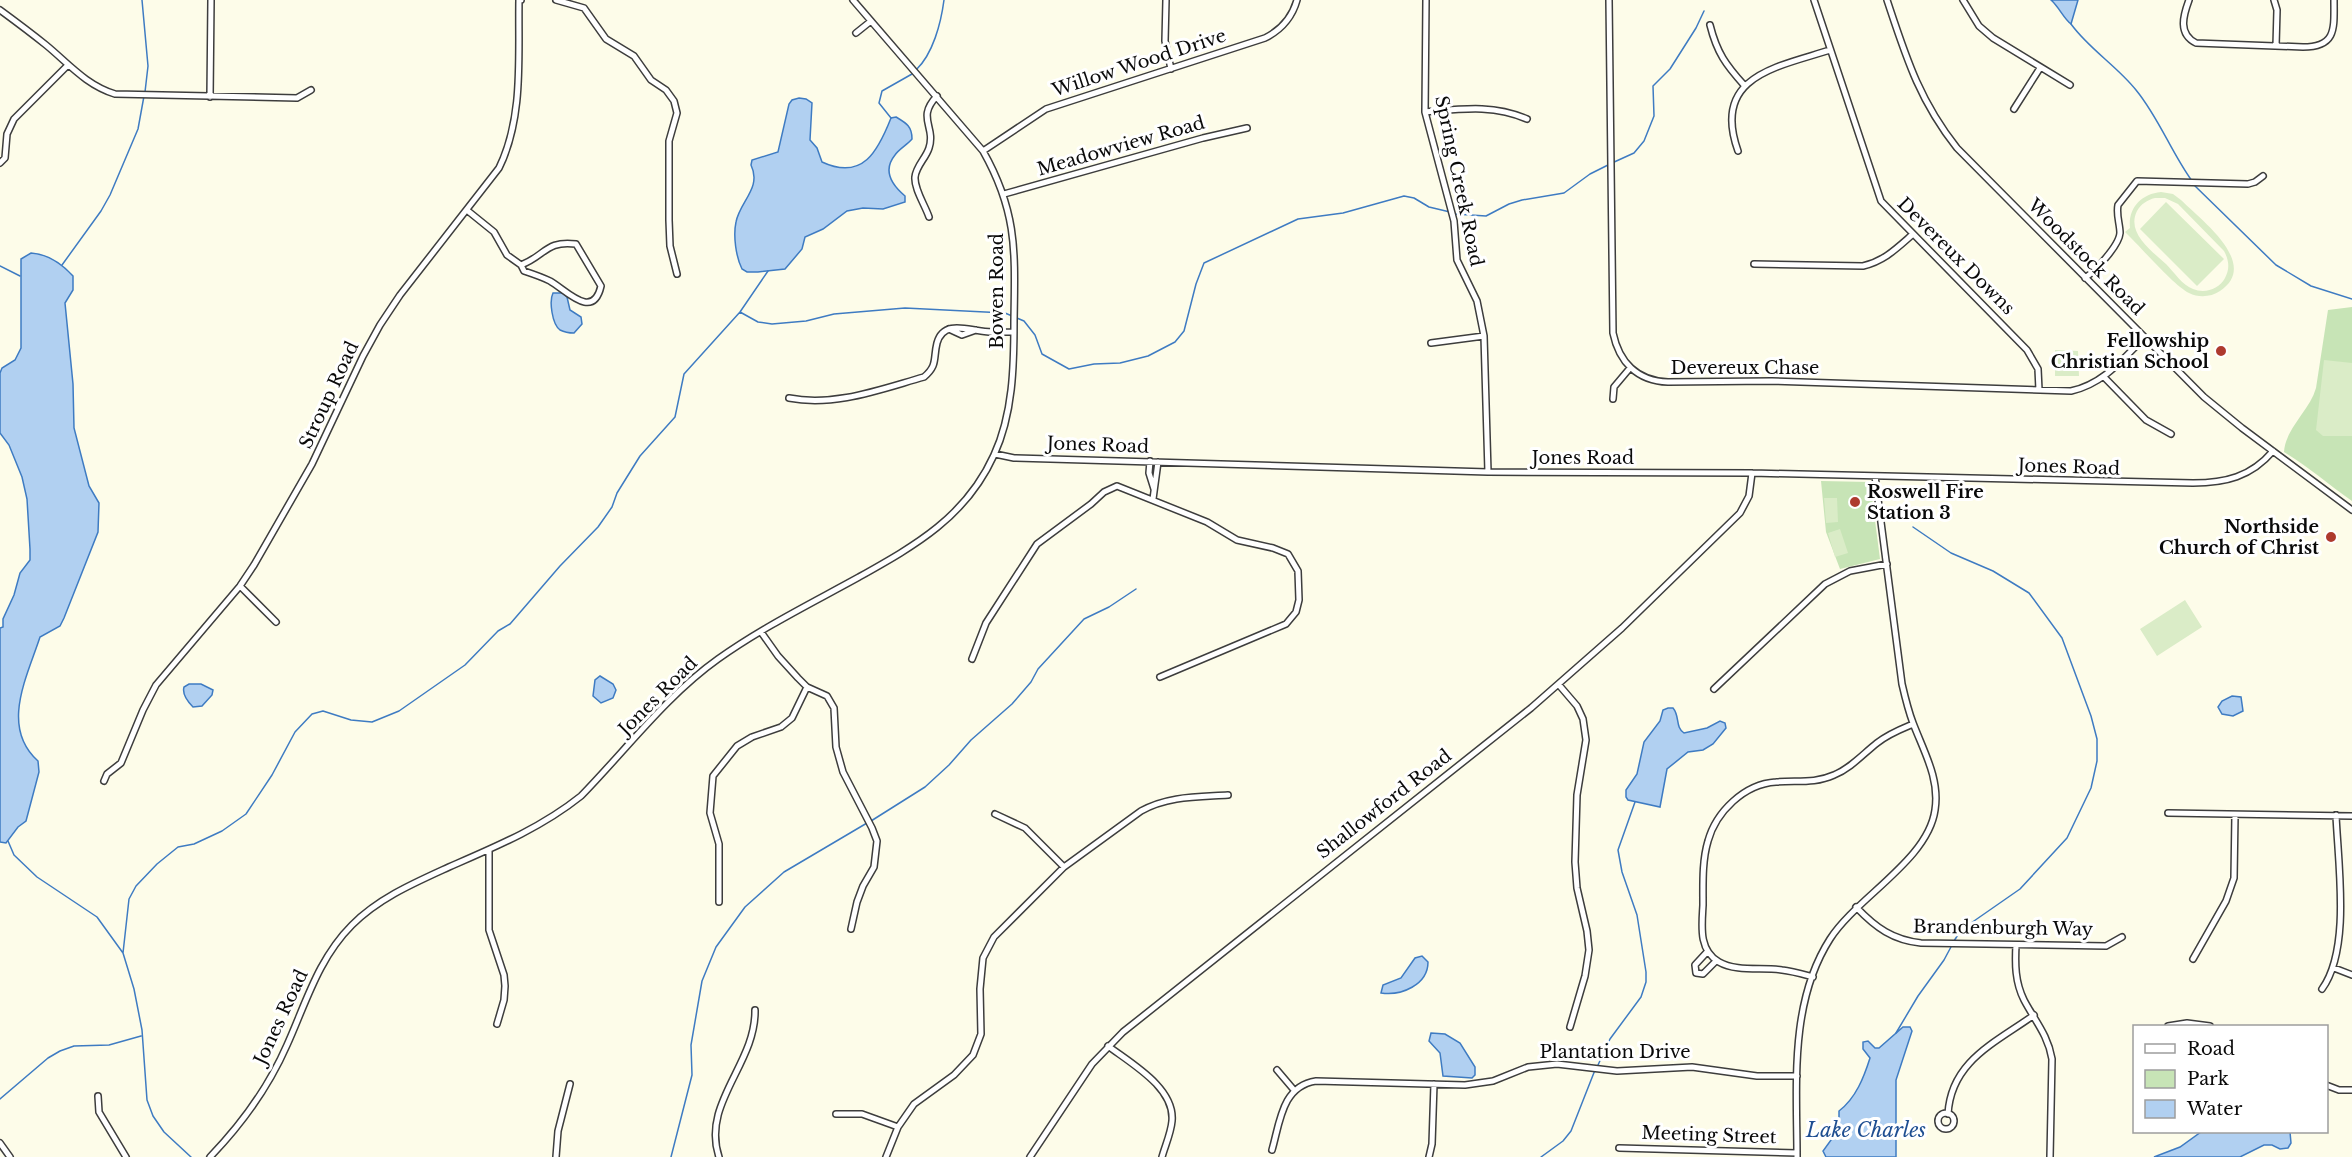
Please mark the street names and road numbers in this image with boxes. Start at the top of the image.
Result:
street label: Willow Wood Drive [1048,24,1229,102]
street label: Spring Creek Road [1430,94,1488,268]
street label: Meadowview Road [1035,112,1207,180]
street label: Devereux Downs [1893,193,2019,319]
street label: Woodstock Road [2022,193,2149,320]
street label: Bowen Road [986,233,1008,349]
street label: Stroup Road [295,338,363,452]
street label: Devereux Chase [1671,357,1819,379]
street label: Jones Road [1044,432,1150,458]
street label: Jones Road [1530,447,1634,469]
street label: Jones Road [2015,454,2121,480]
street label: Jones Road [613,652,702,741]
street label: Shallowford Road [1312,745,1456,863]
street label: Brandenburgh Way [1913,915,2094,941]
street label: Jones Road [249,966,313,1070]
street label: Plantation Drive [1539,1041,1691,1063]
street label: Meeting Street [1641,1122,1777,1148]

